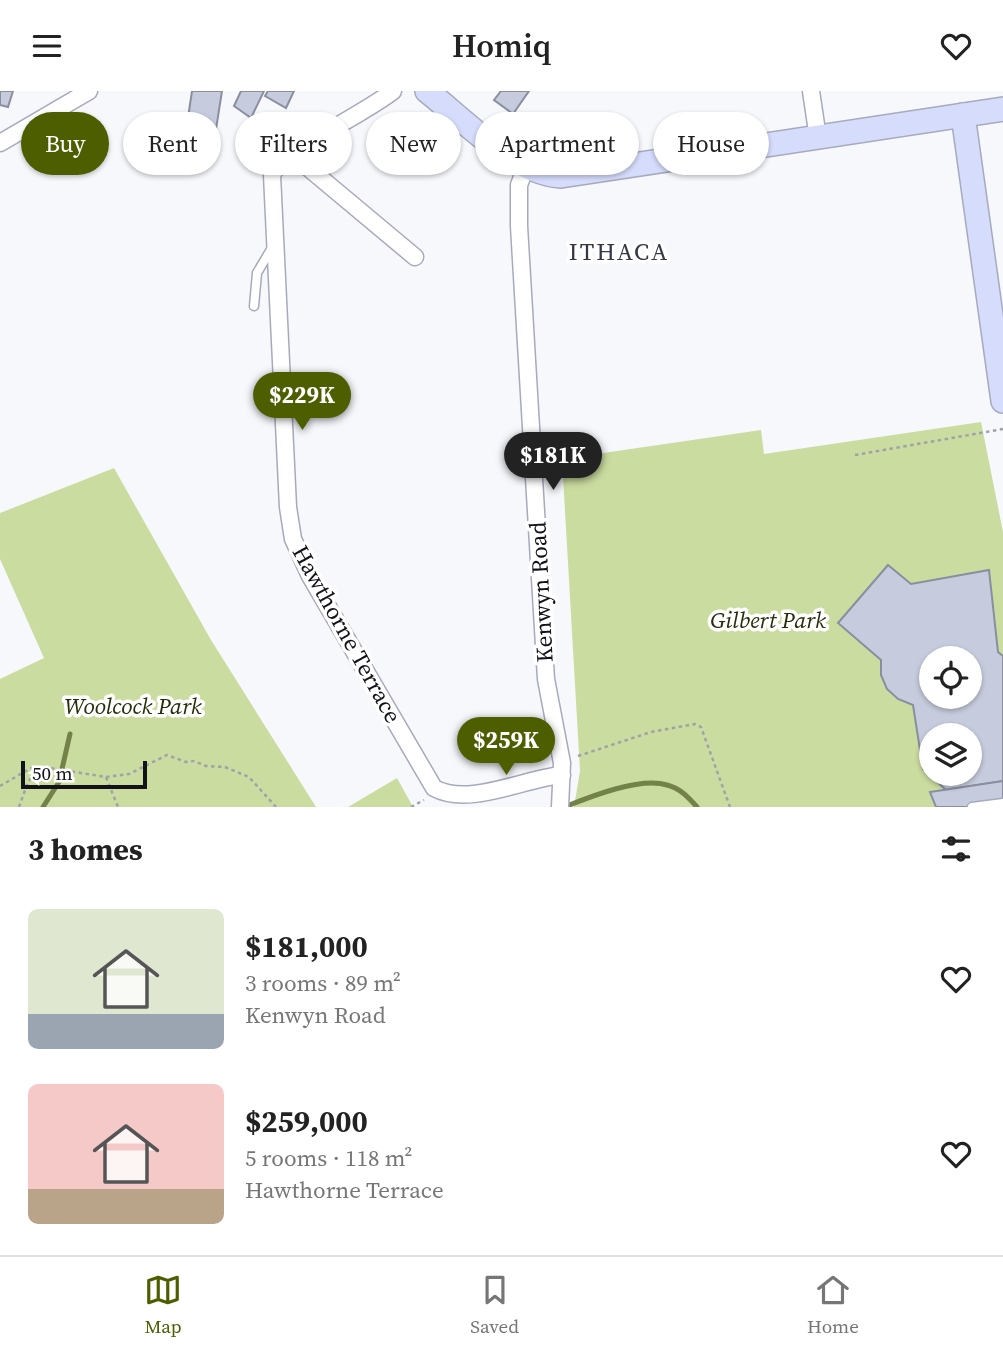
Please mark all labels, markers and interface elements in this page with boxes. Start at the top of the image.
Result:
text: Homiq [452,24,551,68]
icon: menu [28,27,66,65]
icon: heart [937,27,975,65]
chip: Buy [21,112,109,175]
chip: Rent [123,112,221,175]
chip: Filters [235,112,352,175]
chip: New [366,112,461,175]
chip: Apartment [475,112,639,175]
chip: House [653,112,769,175]
district label: ITHACA [569,235,669,268]
pin: $229K [253,373,351,432]
text: $229K [269,379,335,411]
pin: $181K [504,433,602,492]
text: $181K [520,439,586,471]
street label: Kenwyn Road [521,521,561,663]
street label: Hawthorne Terrace [285,539,409,729]
park label: Gilbert Park [710,604,826,636]
map controls [919,646,982,786]
button: locate [919,646,982,709]
park label: Woolcock Park [64,690,202,722]
pin: $259K [457,717,555,777]
button: layers [919,723,982,786]
text: $259K [473,724,539,756]
scale bar [21,758,147,790]
text: 50 m [32,760,73,786]
text: 3 homes [28,829,143,870]
icon: filters [937,830,975,868]
text: $181,000 [245,926,368,967]
icon: home [84,937,168,1021]
icon: heart [937,960,975,998]
text: 3 rooms · 89 m² [245,967,401,999]
text: Kenwyn Road [245,999,386,1031]
text: $259,000 [245,1101,368,1142]
icon: home [84,1112,168,1196]
icon: heart [937,1135,975,1173]
text: 5 rooms · 118 m² [245,1142,412,1174]
text: Hawthorne Terrace [245,1174,444,1206]
tab: Map [144,1271,182,1339]
tab: Saved [470,1271,519,1339]
tab: Home [807,1271,859,1339]

